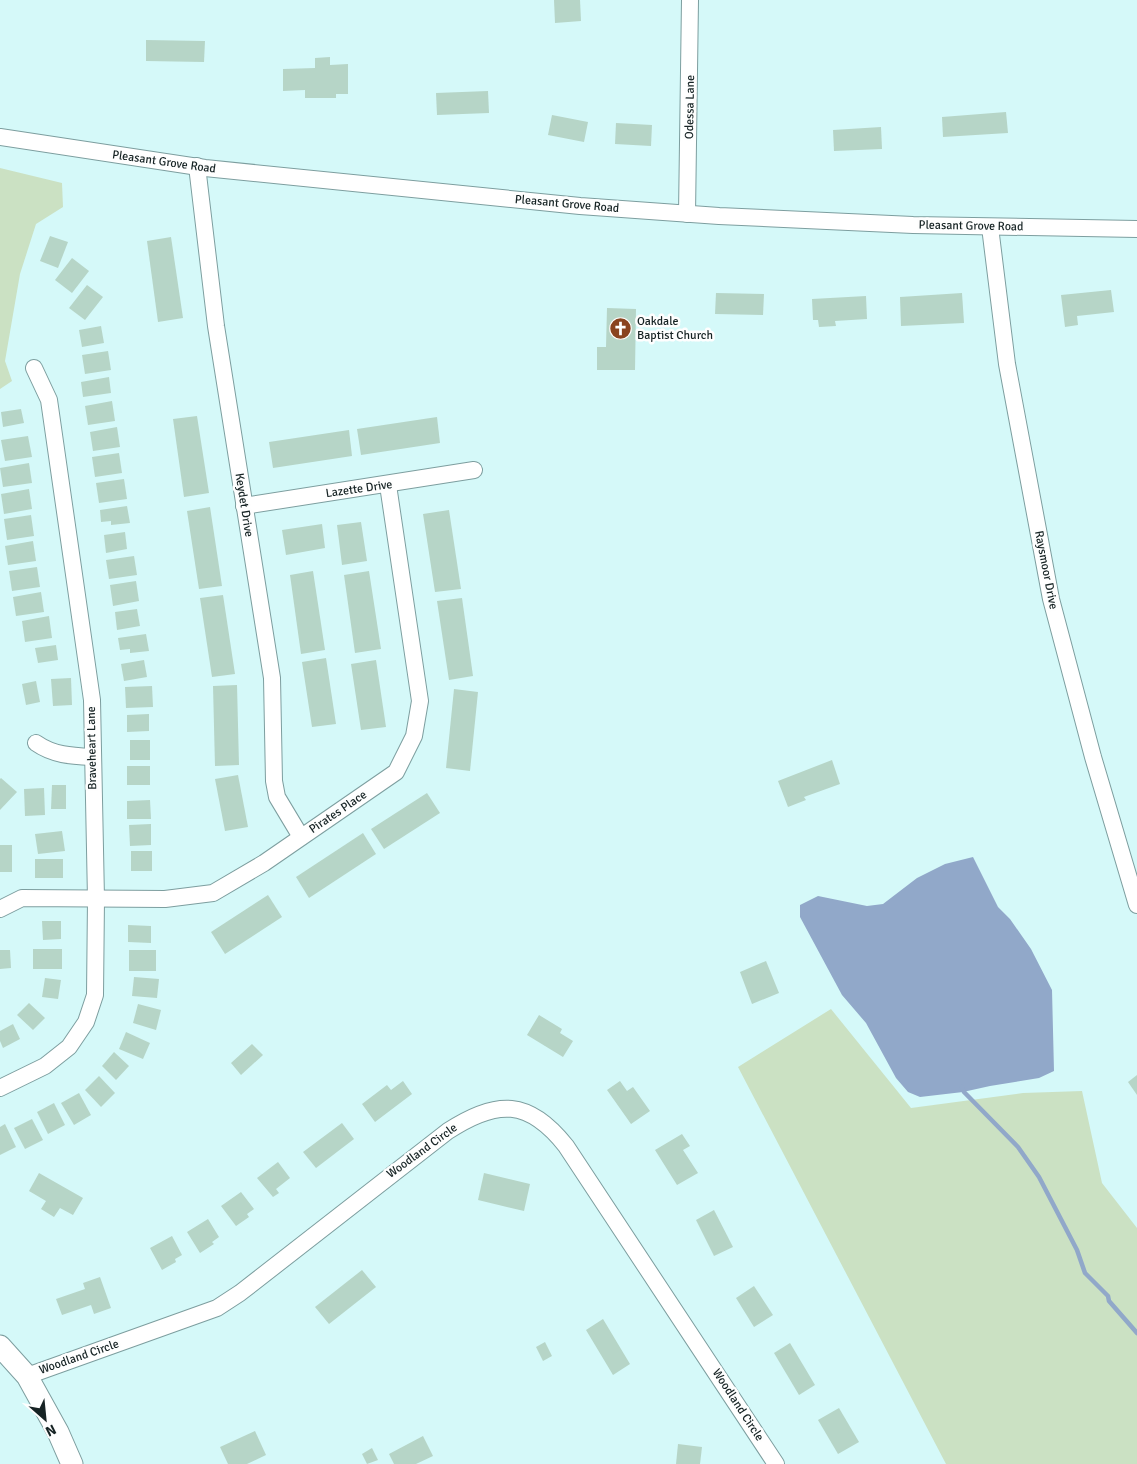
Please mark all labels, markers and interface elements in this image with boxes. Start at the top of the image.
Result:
street label: Odessa Lane [682,75,698,139]
street label: Pleasant Grove Road [111,147,217,177]
street label: Pleasant Grove Road [514,192,620,216]
street label: Pleasant Grove Road [919,218,1023,234]
place label: Oakdale Baptist Church [637,314,713,343]
church icon: Oakdale Baptist Church [609,316,633,340]
street label: Keydet Drive [232,472,256,538]
street label: Lazette Drive [325,477,393,501]
street label: Raysmoor Drive [1031,529,1061,611]
street label: Braveheart Lane [84,706,100,790]
street label: Pirates Place [306,787,370,837]
street label: Woodland Circle [384,1120,460,1182]
street label: Woodland Circle [37,1336,121,1378]
street label: Woodland Circle [709,1366,767,1444]
north arrow [20,1394,70,1444]
text: N [42,1420,59,1440]

